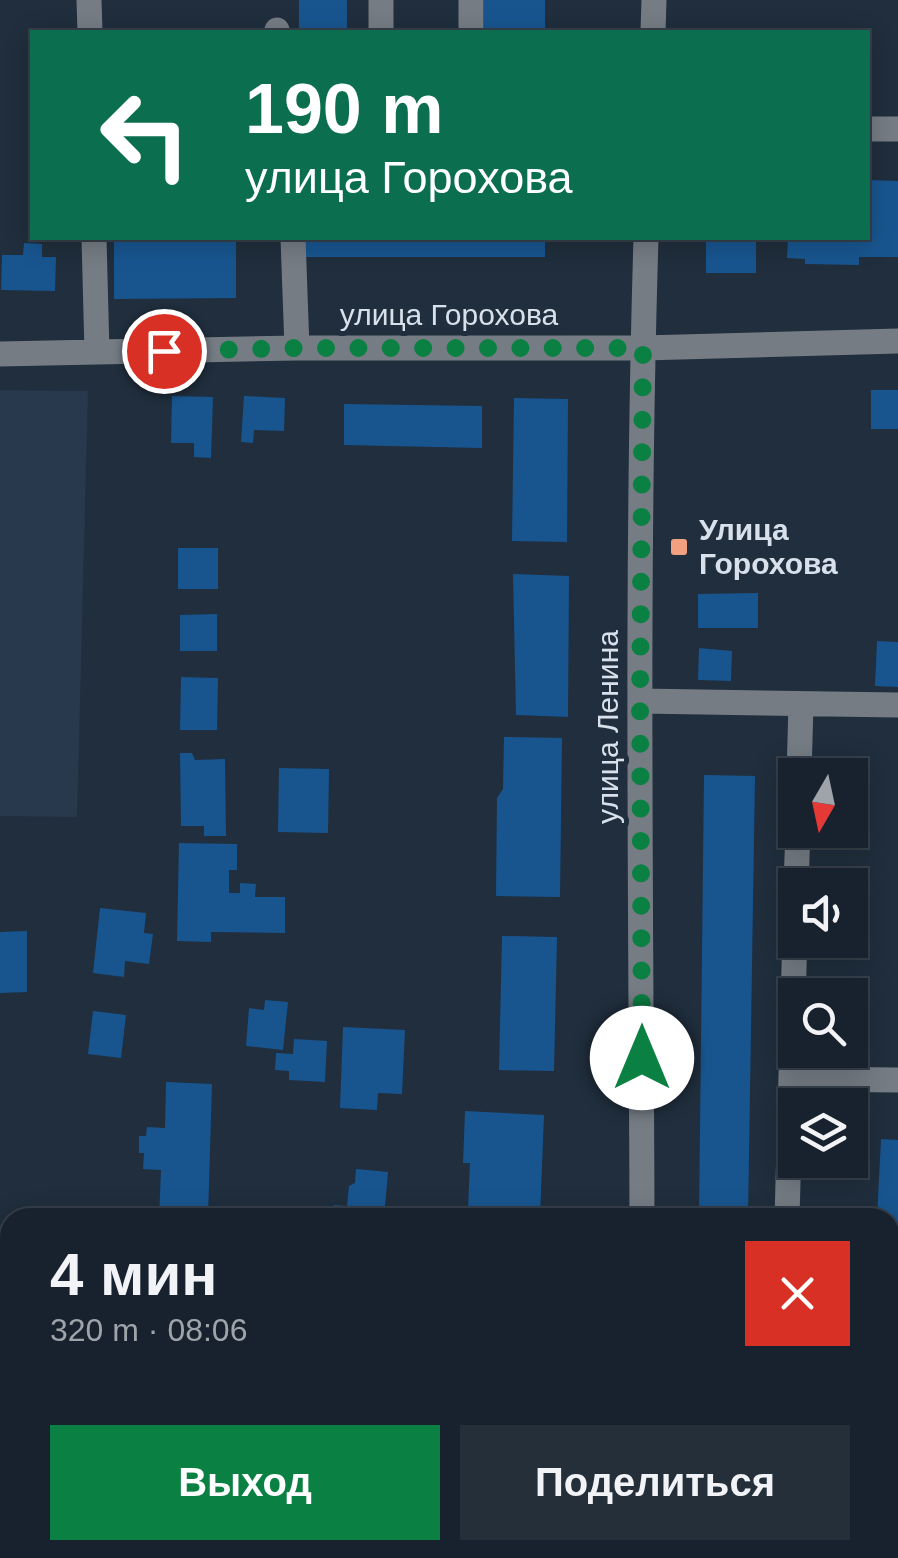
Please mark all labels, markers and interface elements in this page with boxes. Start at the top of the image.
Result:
icon: left [80,70,210,200]
text: 190 m [245,70,443,148]
text: улица Горохова [245,152,573,203]
street label: улица Горохова [340,298,559,331]
pin [122,309,207,394]
icon: arrive [137,324,192,379]
place label: Улица Горохова [699,513,838,580]
marker: Улица Горохова [668,536,690,558]
street label: улица Ленина [591,630,624,824]
north arrow [778,758,868,848]
map controls [778,758,868,1178]
button: sound [778,868,868,958]
button: search [778,978,868,1068]
position arrow [590,1006,694,1110]
button: layers [778,1088,868,1178]
text: 4 мин [50,1241,218,1308]
button: close [745,1241,850,1346]
text: 320 m · 08:06 [50,1312,247,1348]
button: Выход [50,1425,440,1540]
button: Поделиться [460,1425,850,1540]

